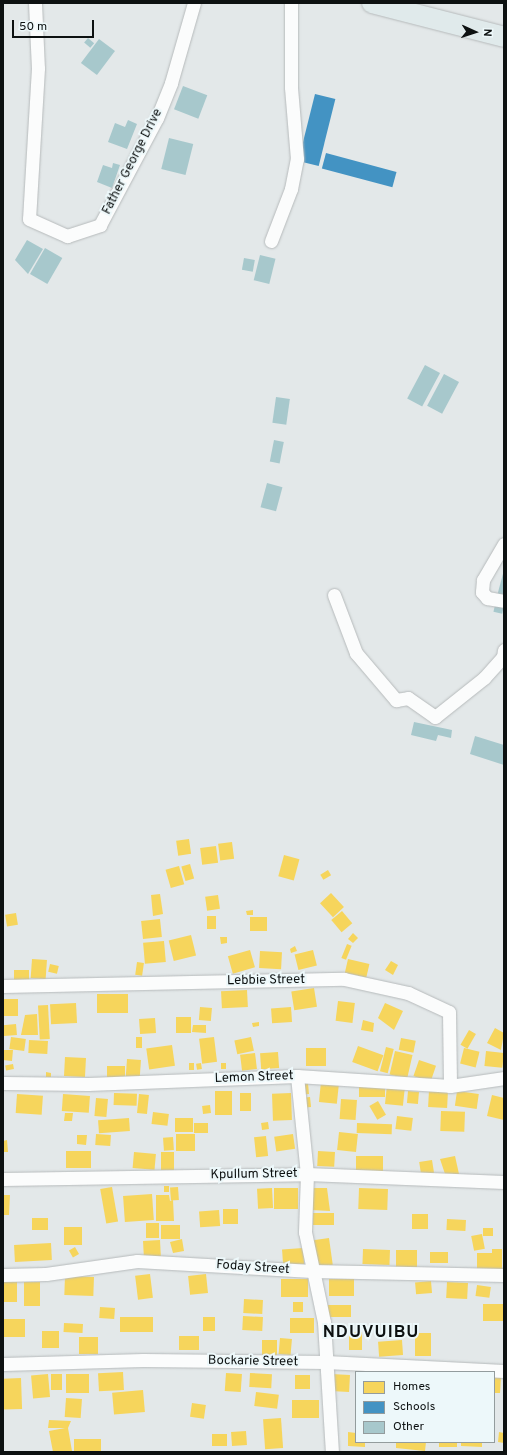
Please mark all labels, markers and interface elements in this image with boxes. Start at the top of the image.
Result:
scale bar [14,12,96,38]
north arrow [455,12,495,52]
text: 50 m [19,19,47,35]
text: N [480,28,494,37]
street label: Father George Drive [100,107,166,217]
street label: Lebbie Street [227,973,305,989]
street label: Lemon Street [214,1069,294,1087]
street label: Kpullum Street [210,1166,298,1184]
street label: Foday Street [216,1258,290,1278]
district label: NDUVUIBU [323,1324,419,1344]
street label: Bockarie Street [208,1353,298,1371]
legend [355,1371,495,1443]
text: Homes [393,1379,430,1395]
text: Schools [393,1399,435,1415]
text: Other [393,1419,424,1435]

